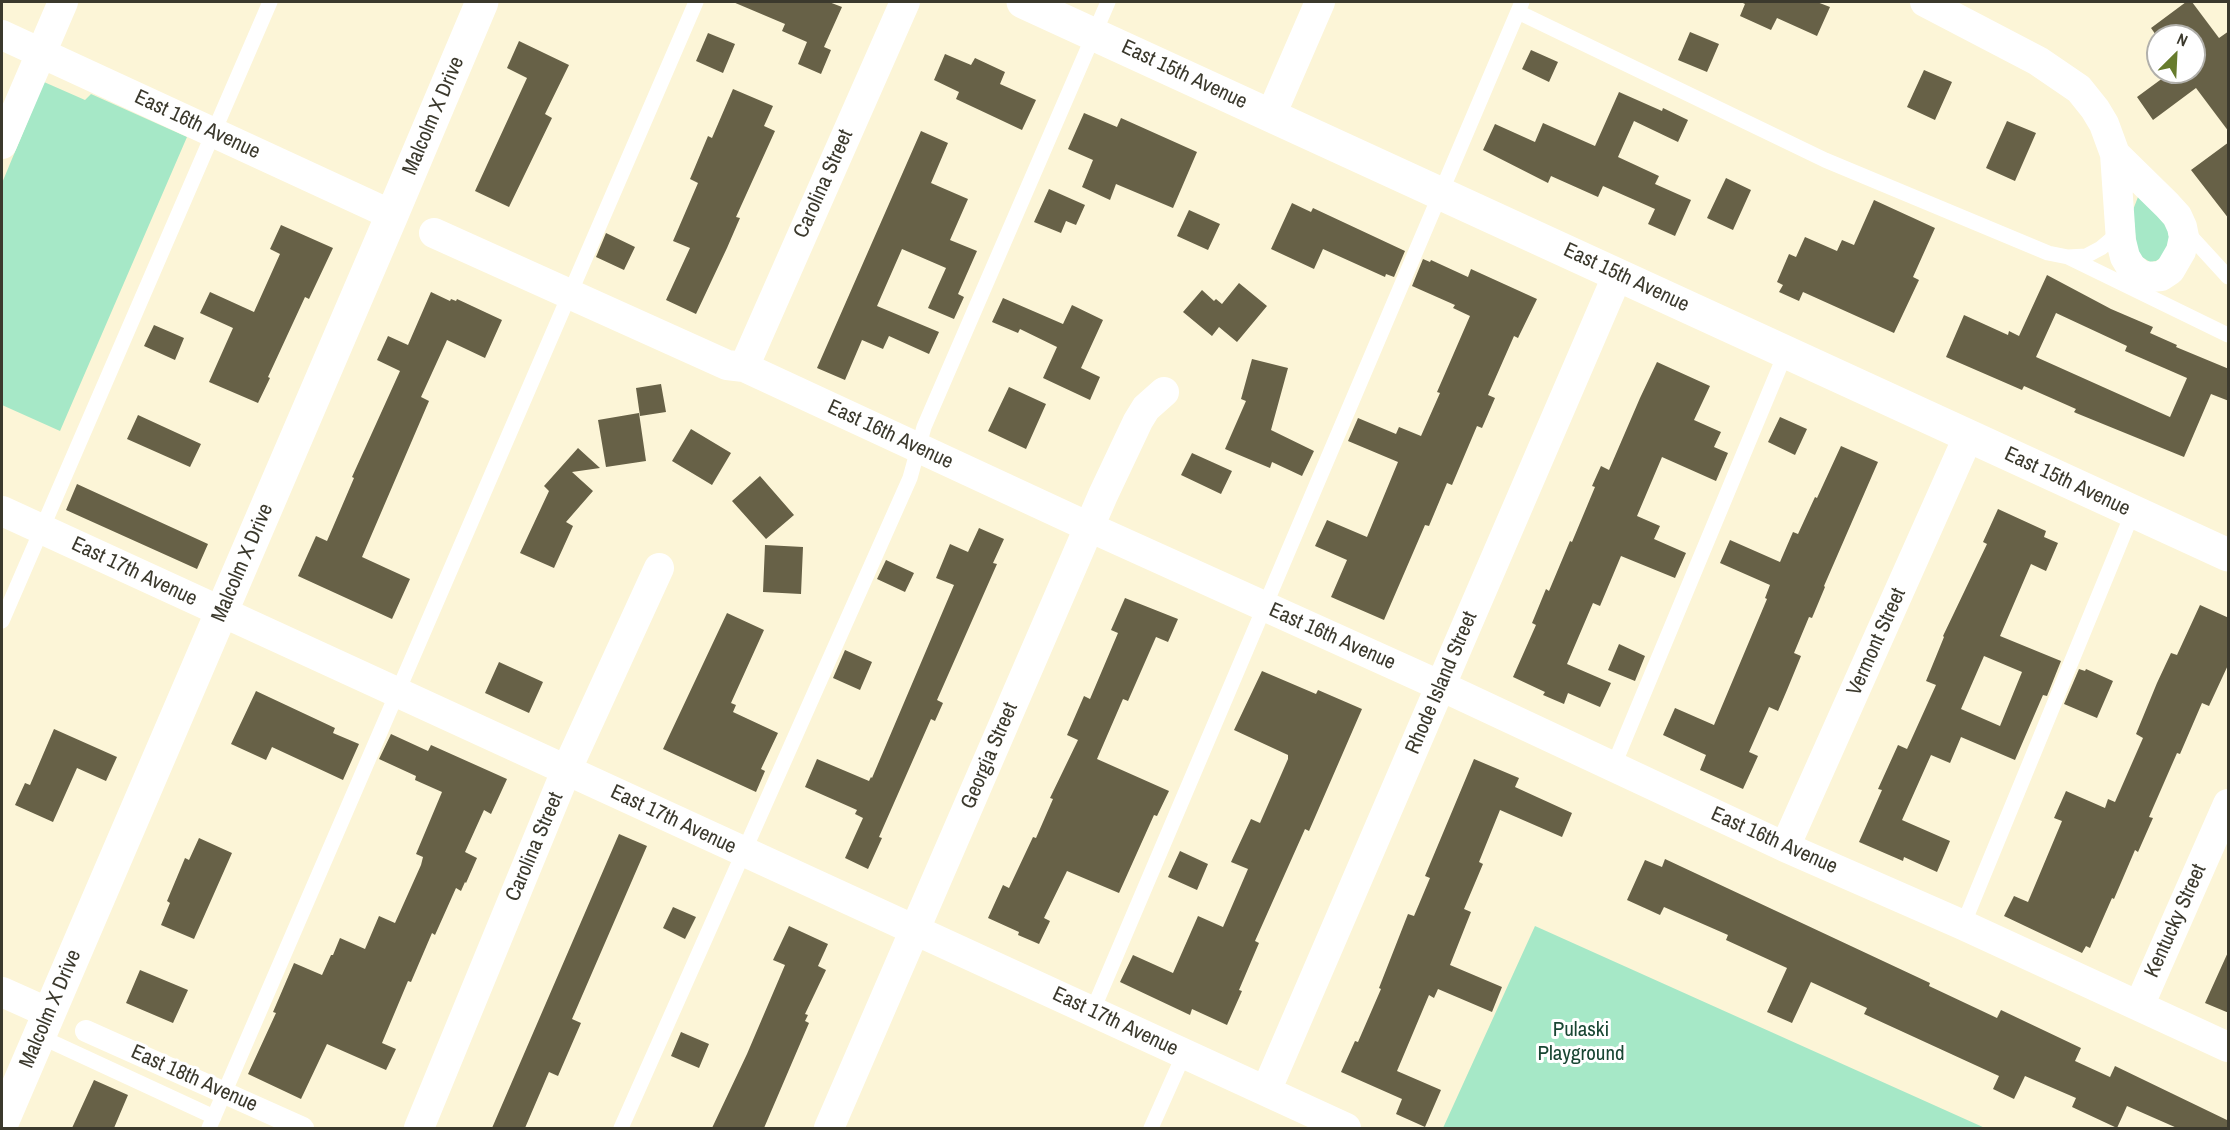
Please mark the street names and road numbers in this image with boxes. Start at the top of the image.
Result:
street label: East 15th Avenue [1117,35,1251,115]
street label: Malcolm X Drive [398,53,470,179]
street label: East 16th Avenue [130,85,264,165]
street label: Carolina Street [789,126,859,242]
street label: East 15th Avenue [1559,238,1693,318]
street label: East 16th Avenue [823,395,957,475]
street label: East 15th Avenue [2000,442,2134,522]
street label: Malcolm X Drive [207,500,279,626]
street label: East 17th Avenue [67,532,201,612]
street label: Vermont Street [1842,584,1912,700]
street label: East 16th Avenue [1265,598,1399,676]
street label: Rhode Island Street [1401,608,1483,758]
street label: Georgia Street [956,699,1024,813]
street label: East 17th Avenue [606,780,740,860]
street label: Carolina Street [501,789,569,905]
street label: East 16th Avenue [1707,802,1841,880]
street label: Kentucky Street [2140,860,2212,982]
street label: Malcolm X Drive [15,946,87,1072]
street label: East 17th Avenue [1048,982,1182,1062]
street label: East 18th Avenue [127,1040,261,1118]

